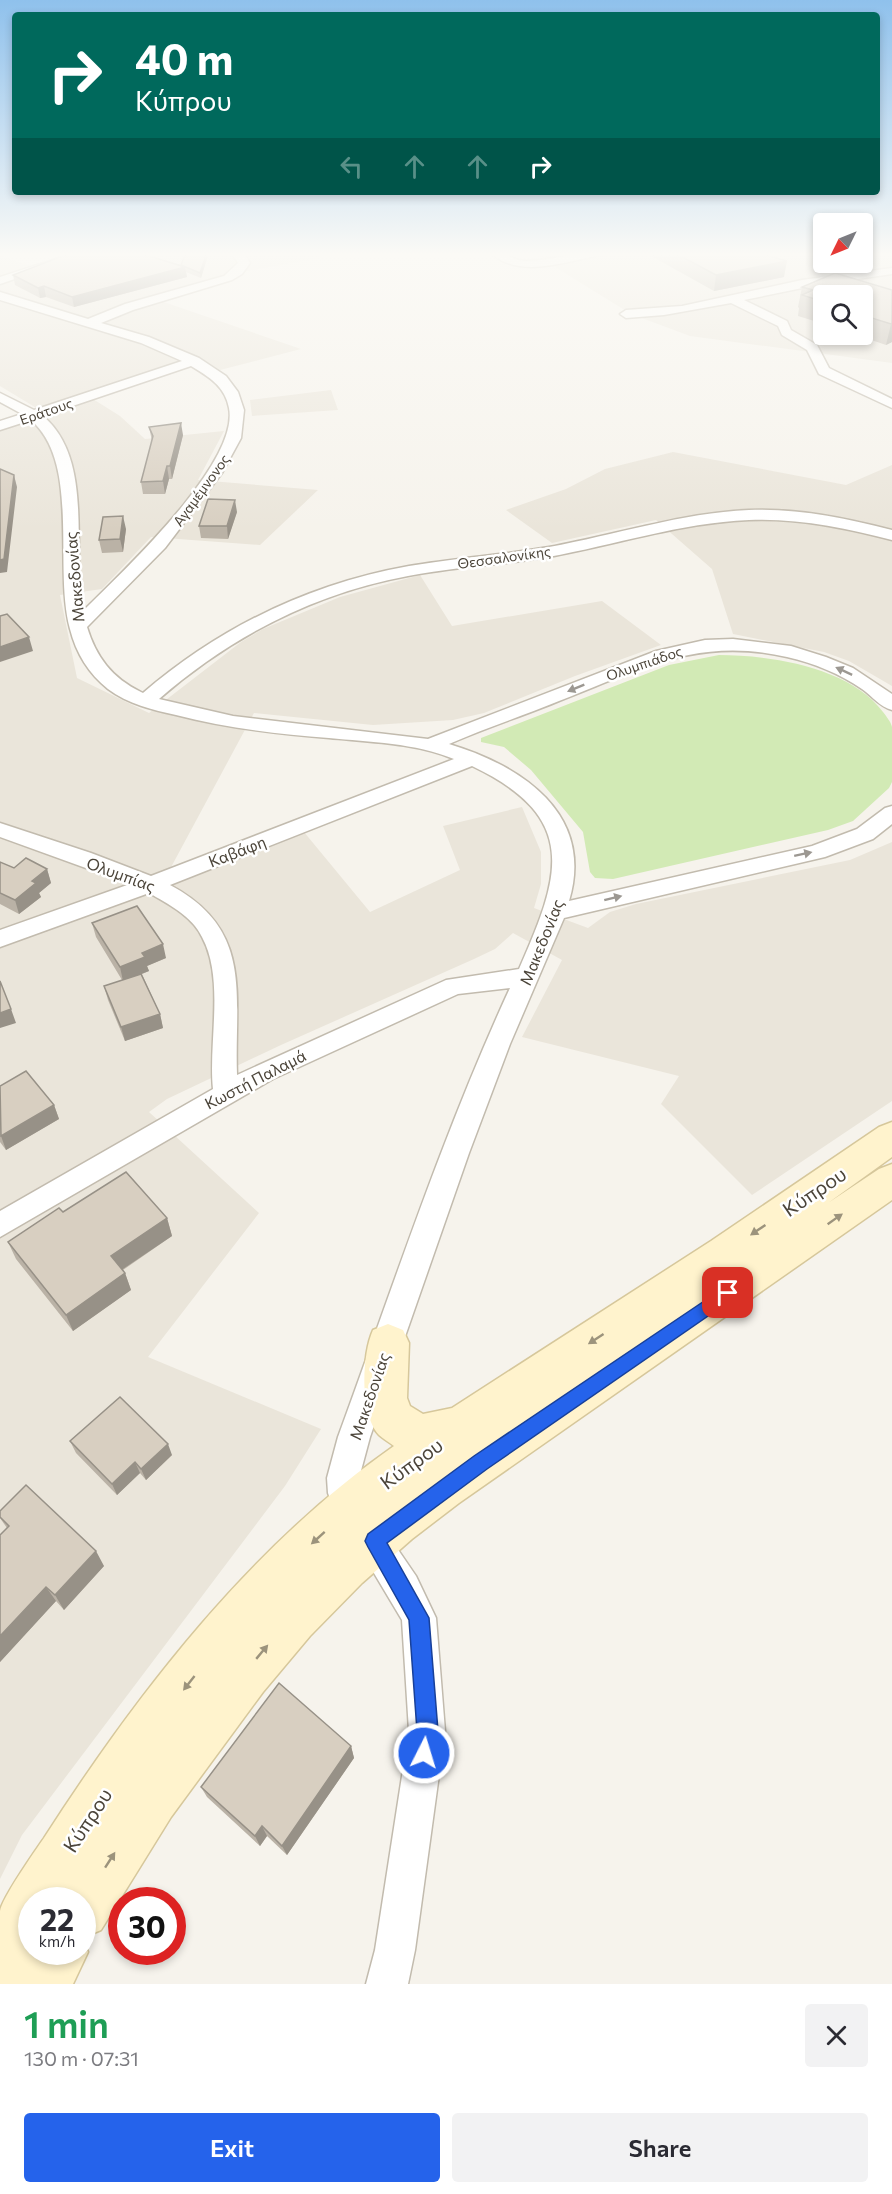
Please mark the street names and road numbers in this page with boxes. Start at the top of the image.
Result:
street label: Εράτους [17,394,75,428]
street label: Αγαμέμνονος [169,451,233,529]
street label: Μακεδονίας [61,531,87,623]
street label: Θεσσαλονίκης [456,542,552,572]
street label: Ολυμπιάδος [604,642,684,684]
street label: Καβάφη [206,831,268,871]
street label: Ολυμπίας [84,853,158,895]
street label: Μακεδονίας [515,896,567,988]
street label: Κωστή Παλαμά [201,1045,309,1113]
street label: Κύπρου [778,1161,850,1221]
street label: Μακεδονίας [345,1350,393,1442]
street label: Κύπρου [375,1432,447,1494]
street label: Κύπρου [57,1783,117,1857]

